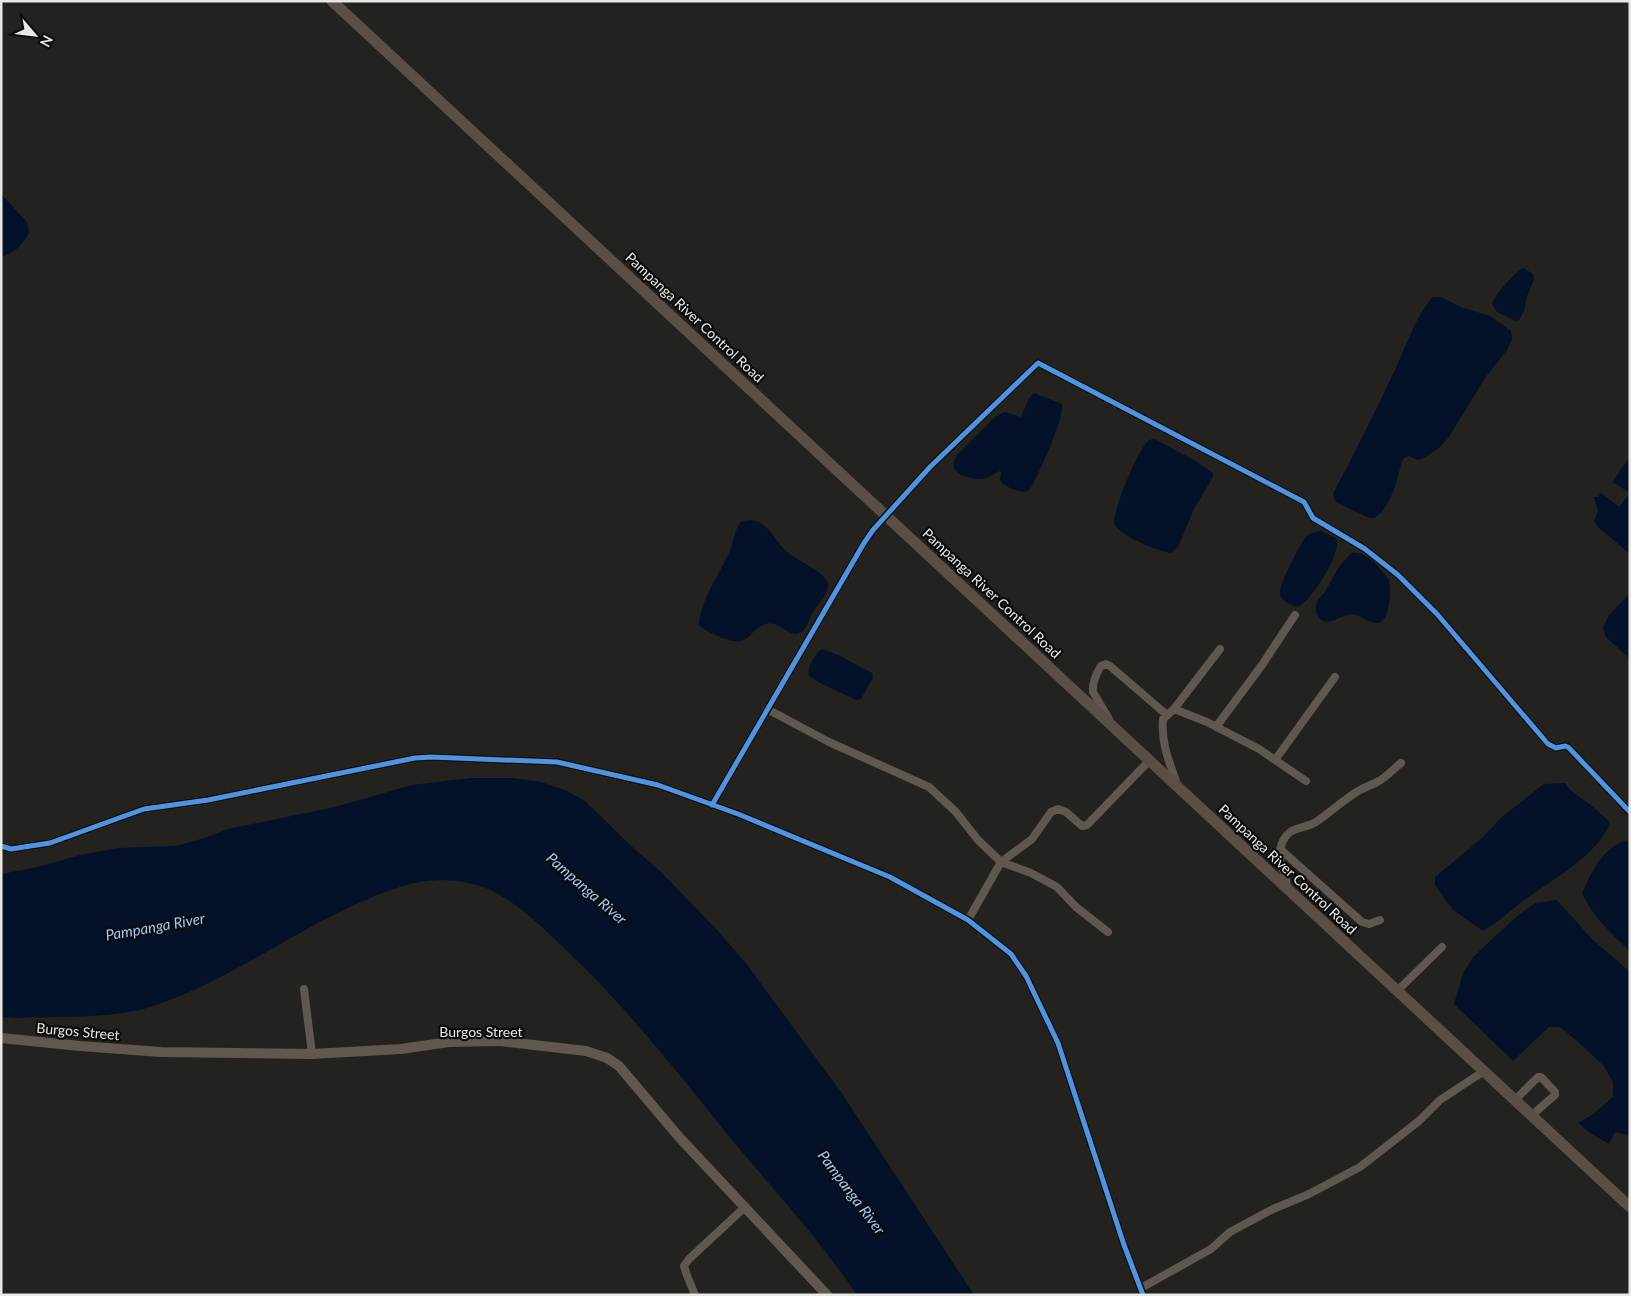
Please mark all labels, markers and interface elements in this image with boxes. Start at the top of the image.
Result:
north arrow [10,10,60,60]
text: N [37,33,57,50]
street label: Pampanga River Control Road [622,249,768,385]
street label: Pampanga River Control Road [919,525,1065,661]
street label: Pampanga River Control Road [1215,801,1361,937]
water label: Pampanga River [543,848,631,928]
water label: Pampanga River [104,908,207,944]
street label: Burgos Street [36,1019,120,1043]
street label: Burgos Street [439,1023,523,1040]
water label: Pampanga River [815,1146,890,1238]

